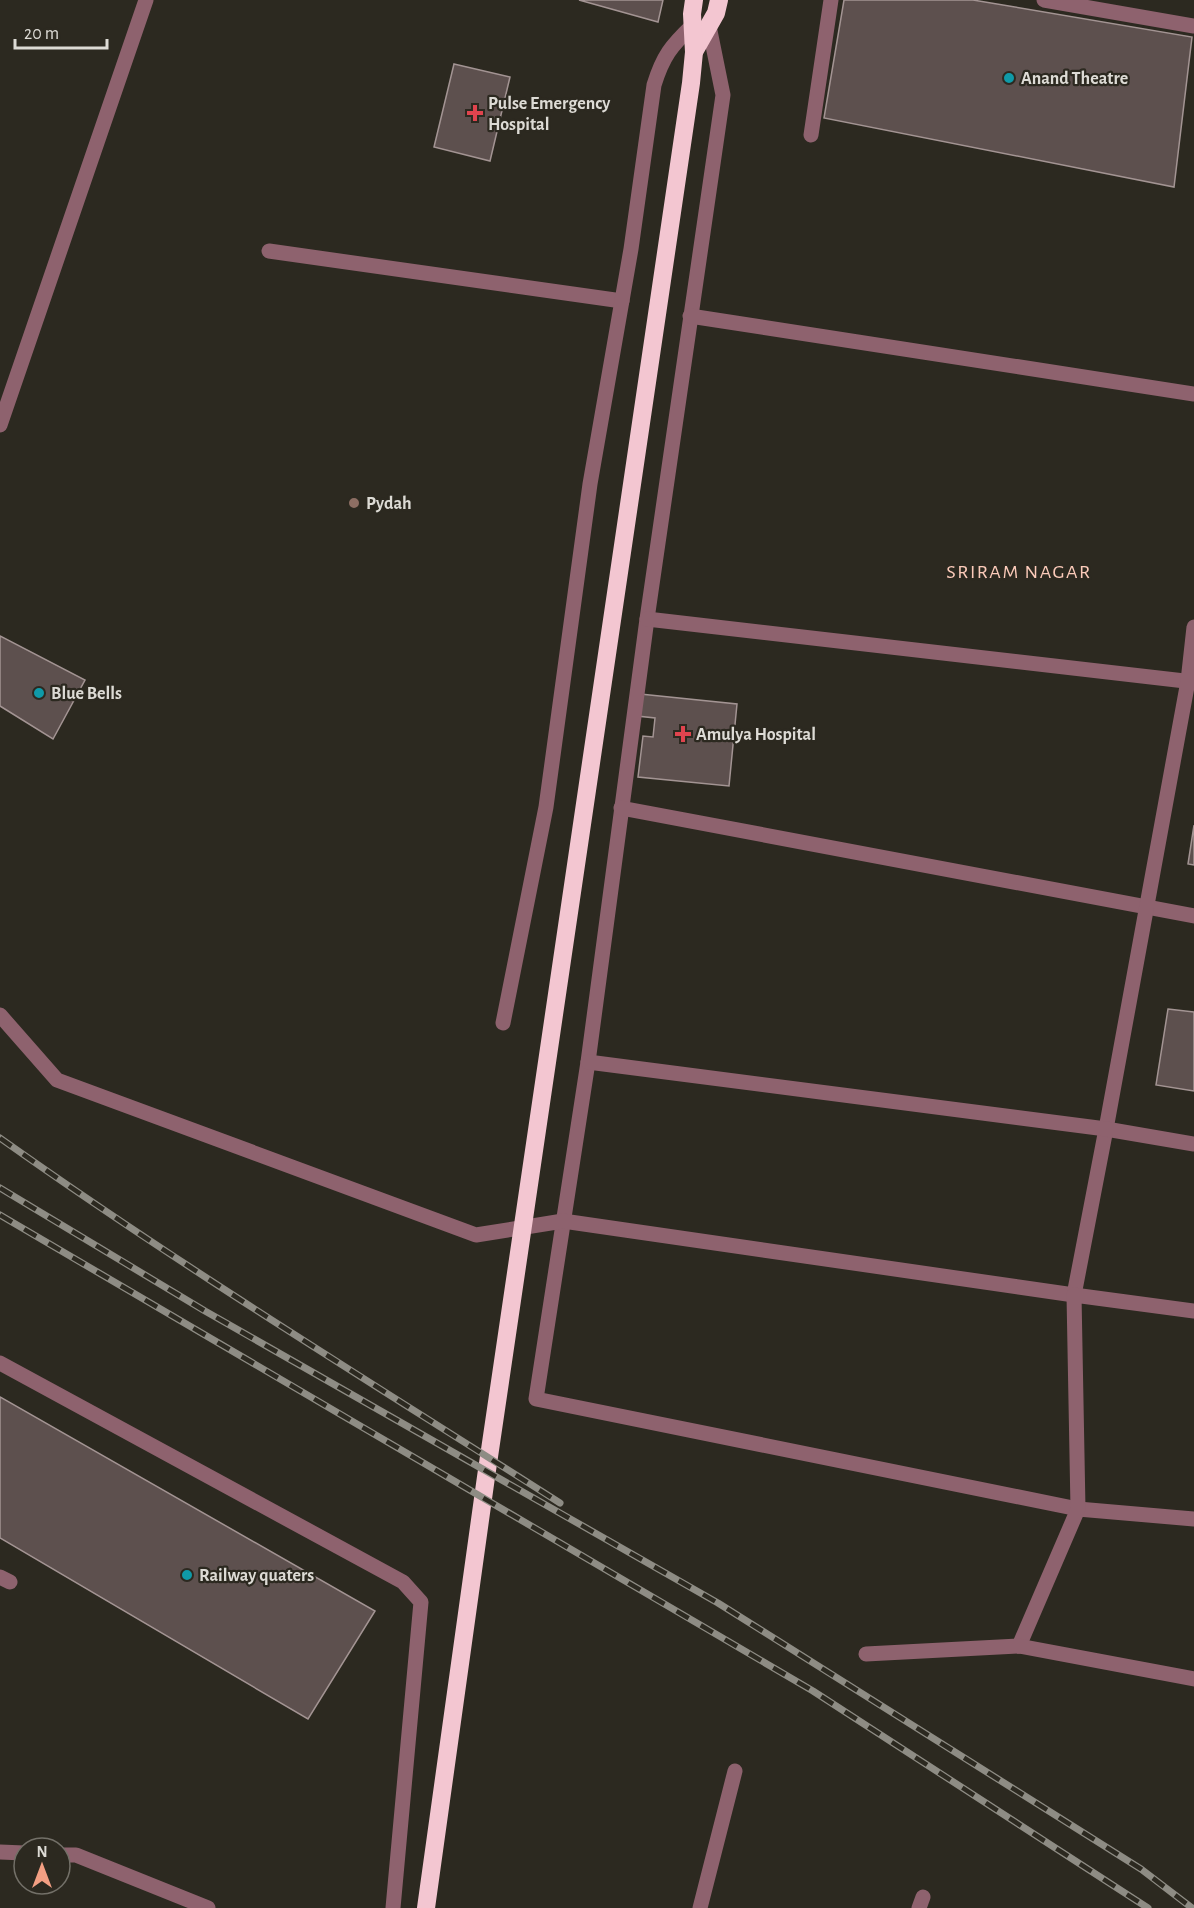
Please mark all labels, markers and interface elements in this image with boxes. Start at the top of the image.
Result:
scale bar [15,12,106,50]
text: 20 m [24,25,59,43]
place label: Anand Theatre [1021,70,1128,88]
marker: Anand Theatre [1002,71,1016,85]
place label: Pulse Emergency Hospital [488,95,611,134]
marker: Pulse Emergency Hospital [466,104,484,122]
place label: Pydah [366,495,412,513]
marker: Pydah [347,496,361,510]
district label: SRIRAM NAGAR [946,562,1092,582]
place label: Blue Bells [51,685,122,703]
marker: Blue Bells [32,686,46,700]
marker: Amulya Hospital [674,725,692,743]
place label: Amulya Hospital [696,726,816,744]
place label: Railway quaters [199,1567,314,1585]
marker: Railway quaters [180,1568,194,1582]
north arrow [12,1836,72,1896]
text: N [36,1844,48,1860]

